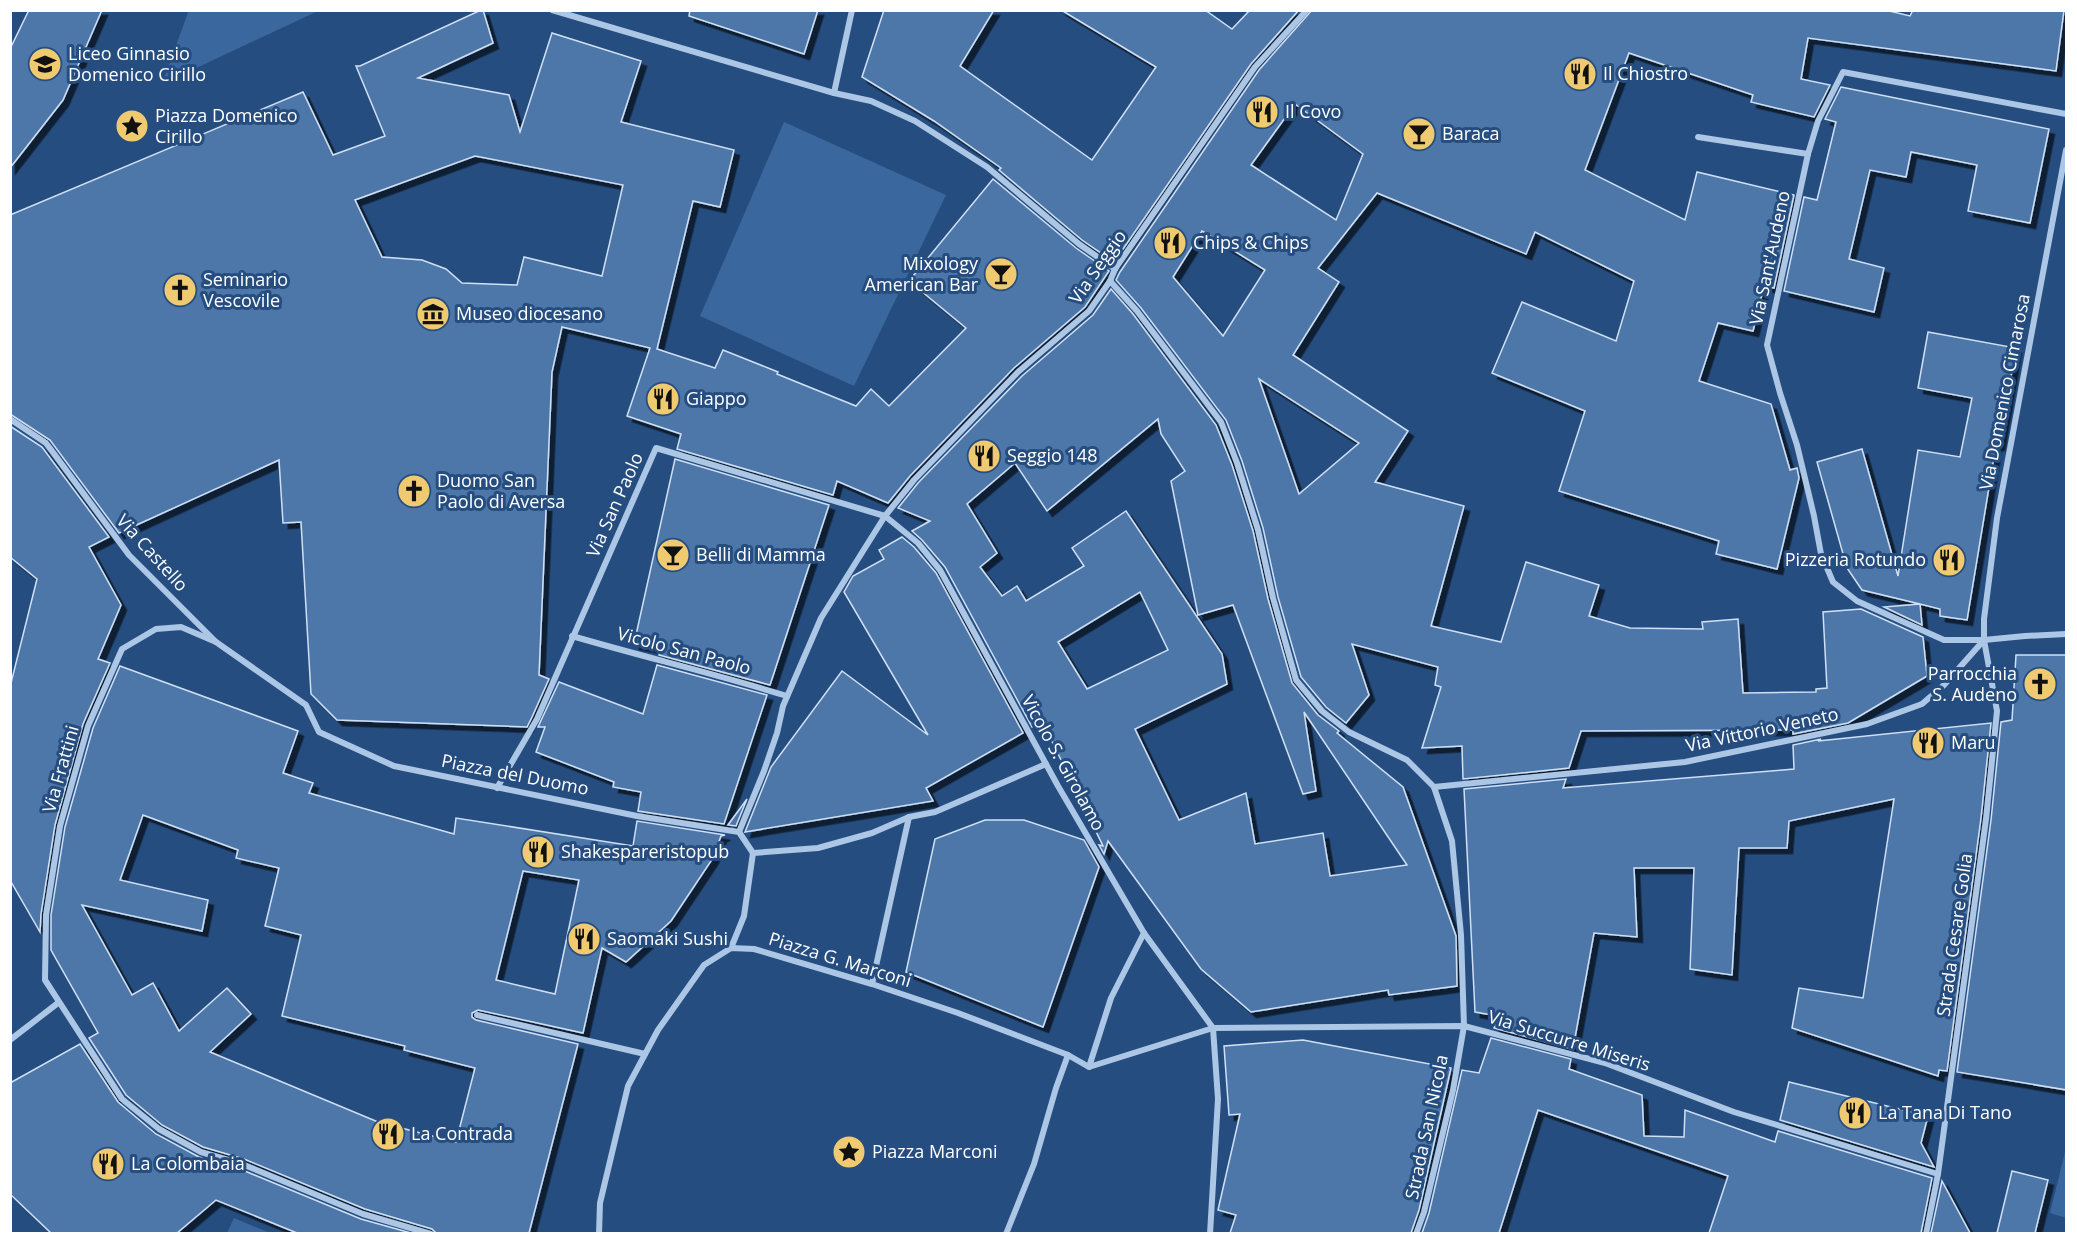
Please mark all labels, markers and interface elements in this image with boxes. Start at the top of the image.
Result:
place label: Liceo Ginnasio Domenico Cirillo [68,41,206,86]
school or university icon: Liceo Ginnasio Domenico Cirillo [27,46,63,82]
restaurant icon: Il Chiostro [1562,56,1598,92]
place label: Il Chiostro [1603,61,1688,85]
restaurant icon: Il Covo [1244,94,1280,130]
place label: Il Covo [1285,99,1341,123]
place label: Piazza Domenico Cirillo [155,103,298,148]
place icon: Piazza Domenico Cirillo [114,108,150,144]
bar icon: Baraca [1401,116,1437,152]
place label: Baraca [1442,121,1500,145]
street label: Via Sant'Audeno [1743,188,1795,327]
street label: Via Seggio [1063,225,1131,308]
restaurant icon: Chips & Chips [1152,225,1188,261]
place label: Chips & Chips [1193,230,1309,254]
place label: Mixology American Bar [865,251,979,296]
bar icon: Mixology American Bar [983,256,1019,292]
place label: Seminario Vescovile [203,267,288,312]
church icon: Seminario Vescovile [162,272,198,308]
street label: Via Domenico Cimarosa [1973,292,2035,492]
museum icon: Museo diocesano [415,296,451,332]
place label: Museo diocesano [456,301,603,325]
restaurant icon: Giappo [645,381,681,417]
place label: Giappo [686,386,747,410]
restaurant icon: Seggio 148 [966,438,1002,474]
place label: Seggio 148 [1007,443,1097,467]
street label: Via San Paolo [580,448,648,561]
place label: Duomo San Paolo di Aversa [437,468,565,513]
church icon: Duomo San Paolo di Aversa [396,473,432,509]
street label: Via Castello [112,509,194,596]
bar icon: Belli di Mamma [655,537,691,573]
place label: Belli di Mamma [696,542,826,566]
restaurant icon: Pizzeria Rotundo [1931,542,1967,578]
place label: Pizzeria Rotundo [1785,547,1926,571]
street label: Vicolo San Paolo [615,621,754,679]
place label: Parrocchia S. Audeno [1928,661,2017,706]
church icon: Parrocchia S. Audeno [2022,666,2058,702]
street label: Vicolo S. Girolamo [1017,690,1111,835]
street label: Via Vittorio Veneto [1683,701,1840,757]
street label: Via Frattini [36,722,84,815]
restaurant icon: Maru [1910,725,1946,761]
place label: Maru [1951,730,1996,754]
street label: Piazza del Duomo [439,748,591,800]
restaurant icon: Shakespareristopub [520,834,556,870]
place label: Shakespareristopub [561,839,729,863]
street label: Strada Cesare Golia [1931,852,1977,1018]
restaurant icon: Saomaki Sushi [566,921,602,957]
place label: Saomaki Sushi [607,926,728,950]
street label: Piazza G. Marconi [766,926,915,992]
street label: Via Succurre Miseris [1485,1004,1653,1076]
street label: Strada San Nicola [1399,1052,1453,1201]
restaurant icon: La Tana Di Tano [1837,1095,1873,1131]
place label: La Tana Di Tano [1878,1100,2012,1124]
restaurant icon: La Contrada [370,1116,406,1152]
place label: La Contrada [411,1121,513,1145]
place icon: Piazza Marconi [831,1134,867,1170]
place label: Piazza Marconi [872,1139,998,1163]
restaurant icon: La Colombaia [90,1146,126,1182]
place label: La Colombaia [131,1151,245,1175]

